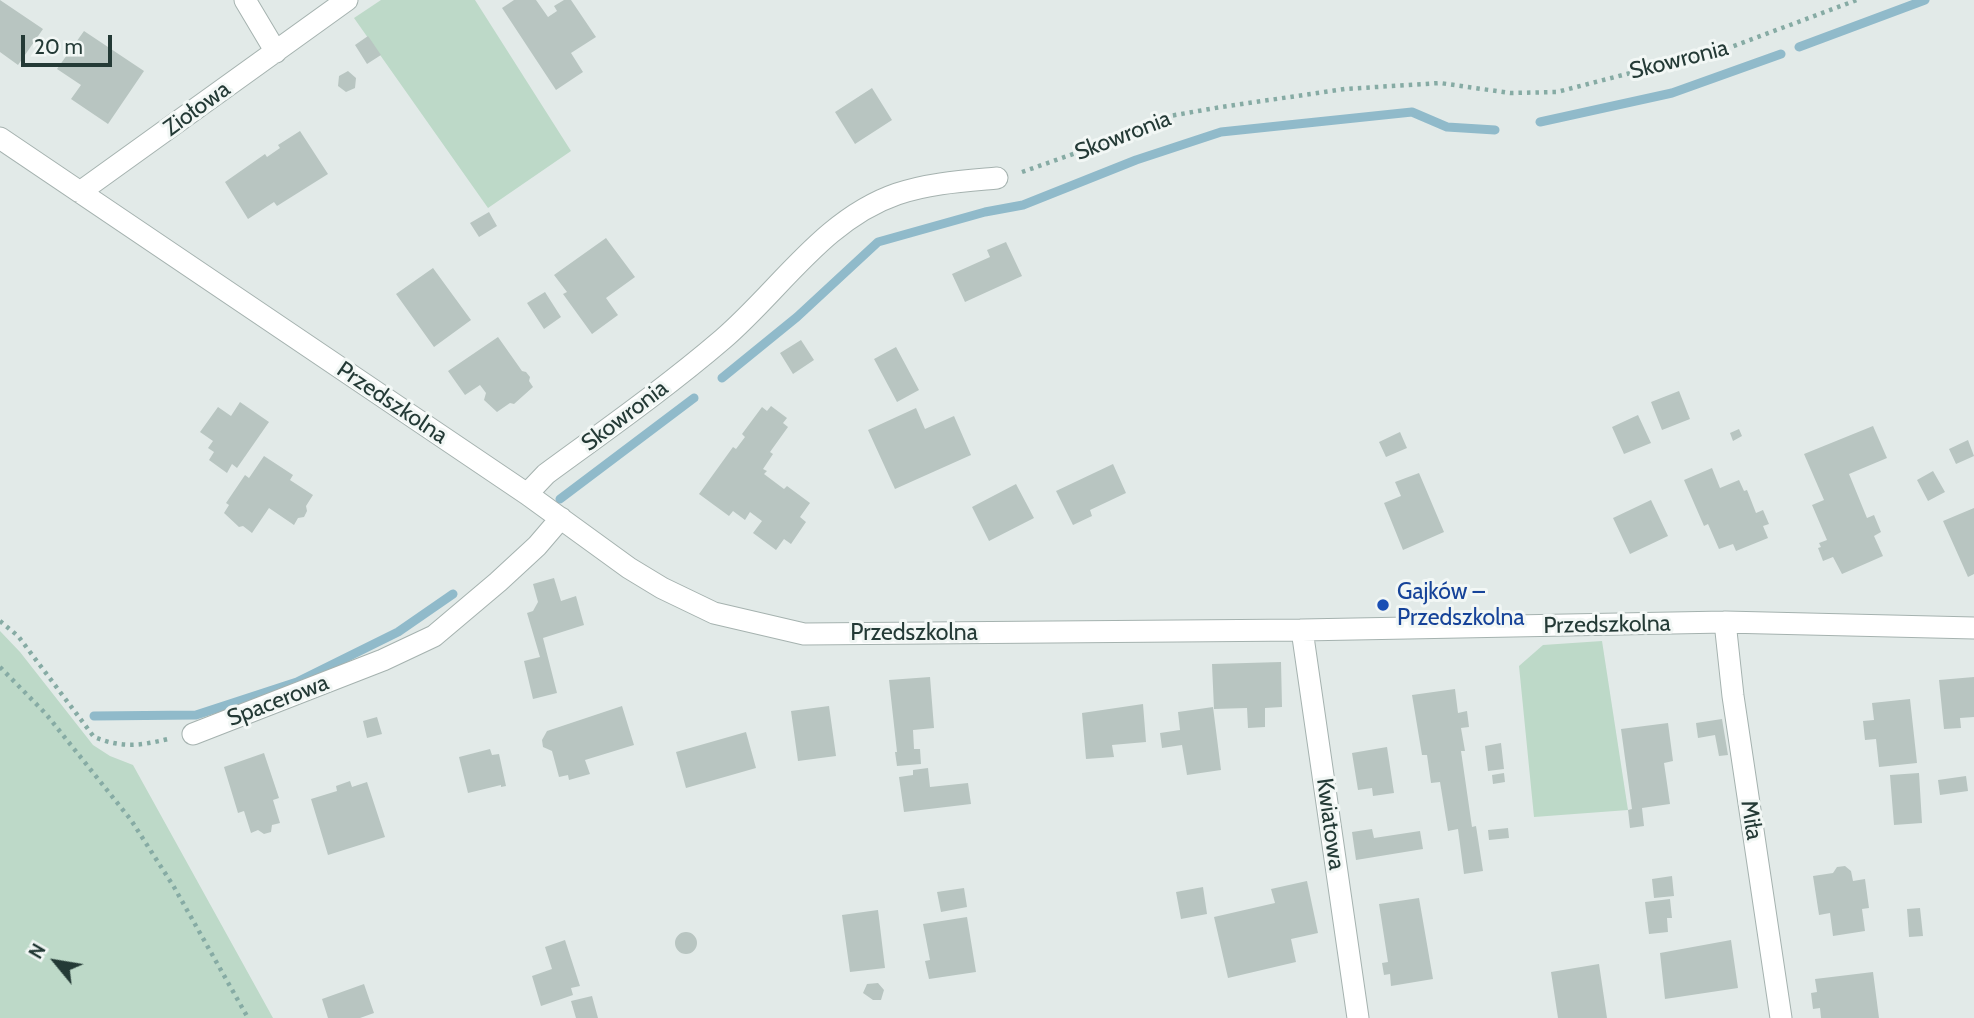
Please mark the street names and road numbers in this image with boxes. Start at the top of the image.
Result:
street label: Skowronia [1627,34,1731,86]
street label: Ziołowa [158,76,236,142]
street label: Skowronia [1071,105,1175,167]
street label: Przedszkolna [331,356,453,450]
street label: Skowronia [576,375,674,457]
street label: Przedszkolna [1543,610,1671,640]
street label: Przedszkolna [850,619,978,647]
street label: Spacerowa [223,669,333,733]
street label: Kwiatowa [1310,776,1350,872]
street label: Miła [1734,798,1768,842]

